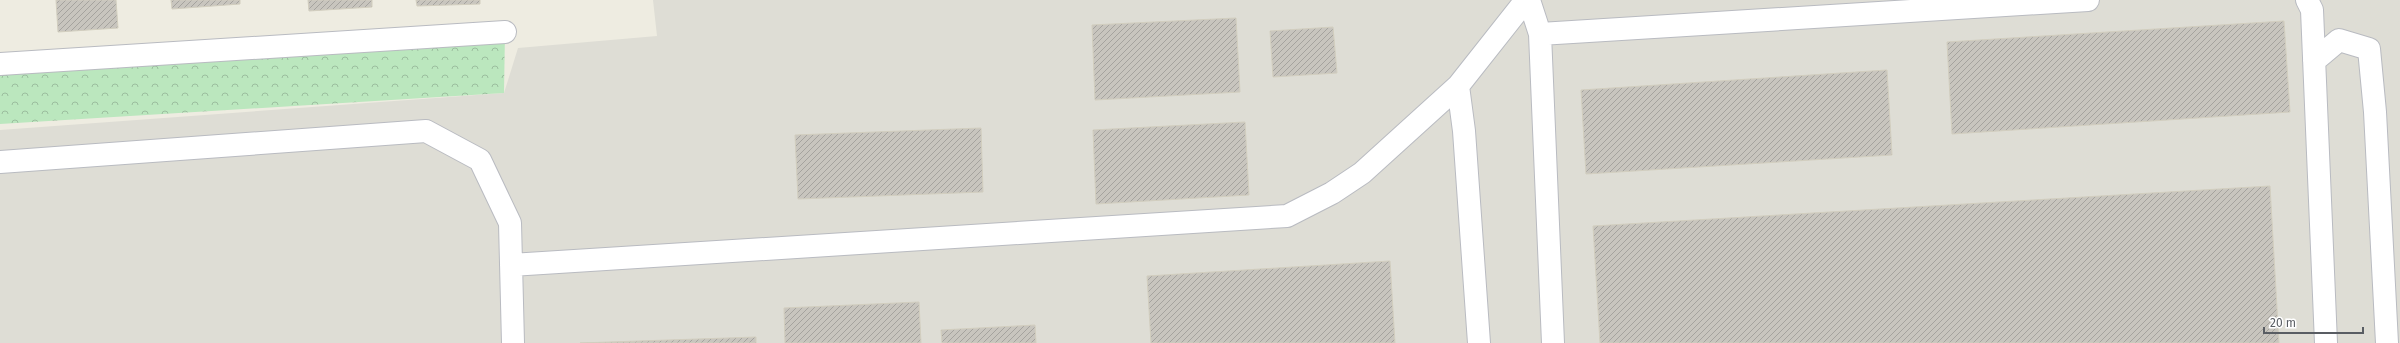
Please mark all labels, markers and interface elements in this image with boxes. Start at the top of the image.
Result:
scale bar [2264,309,2363,335]
text: 20 m [2270,316,2296,330]

